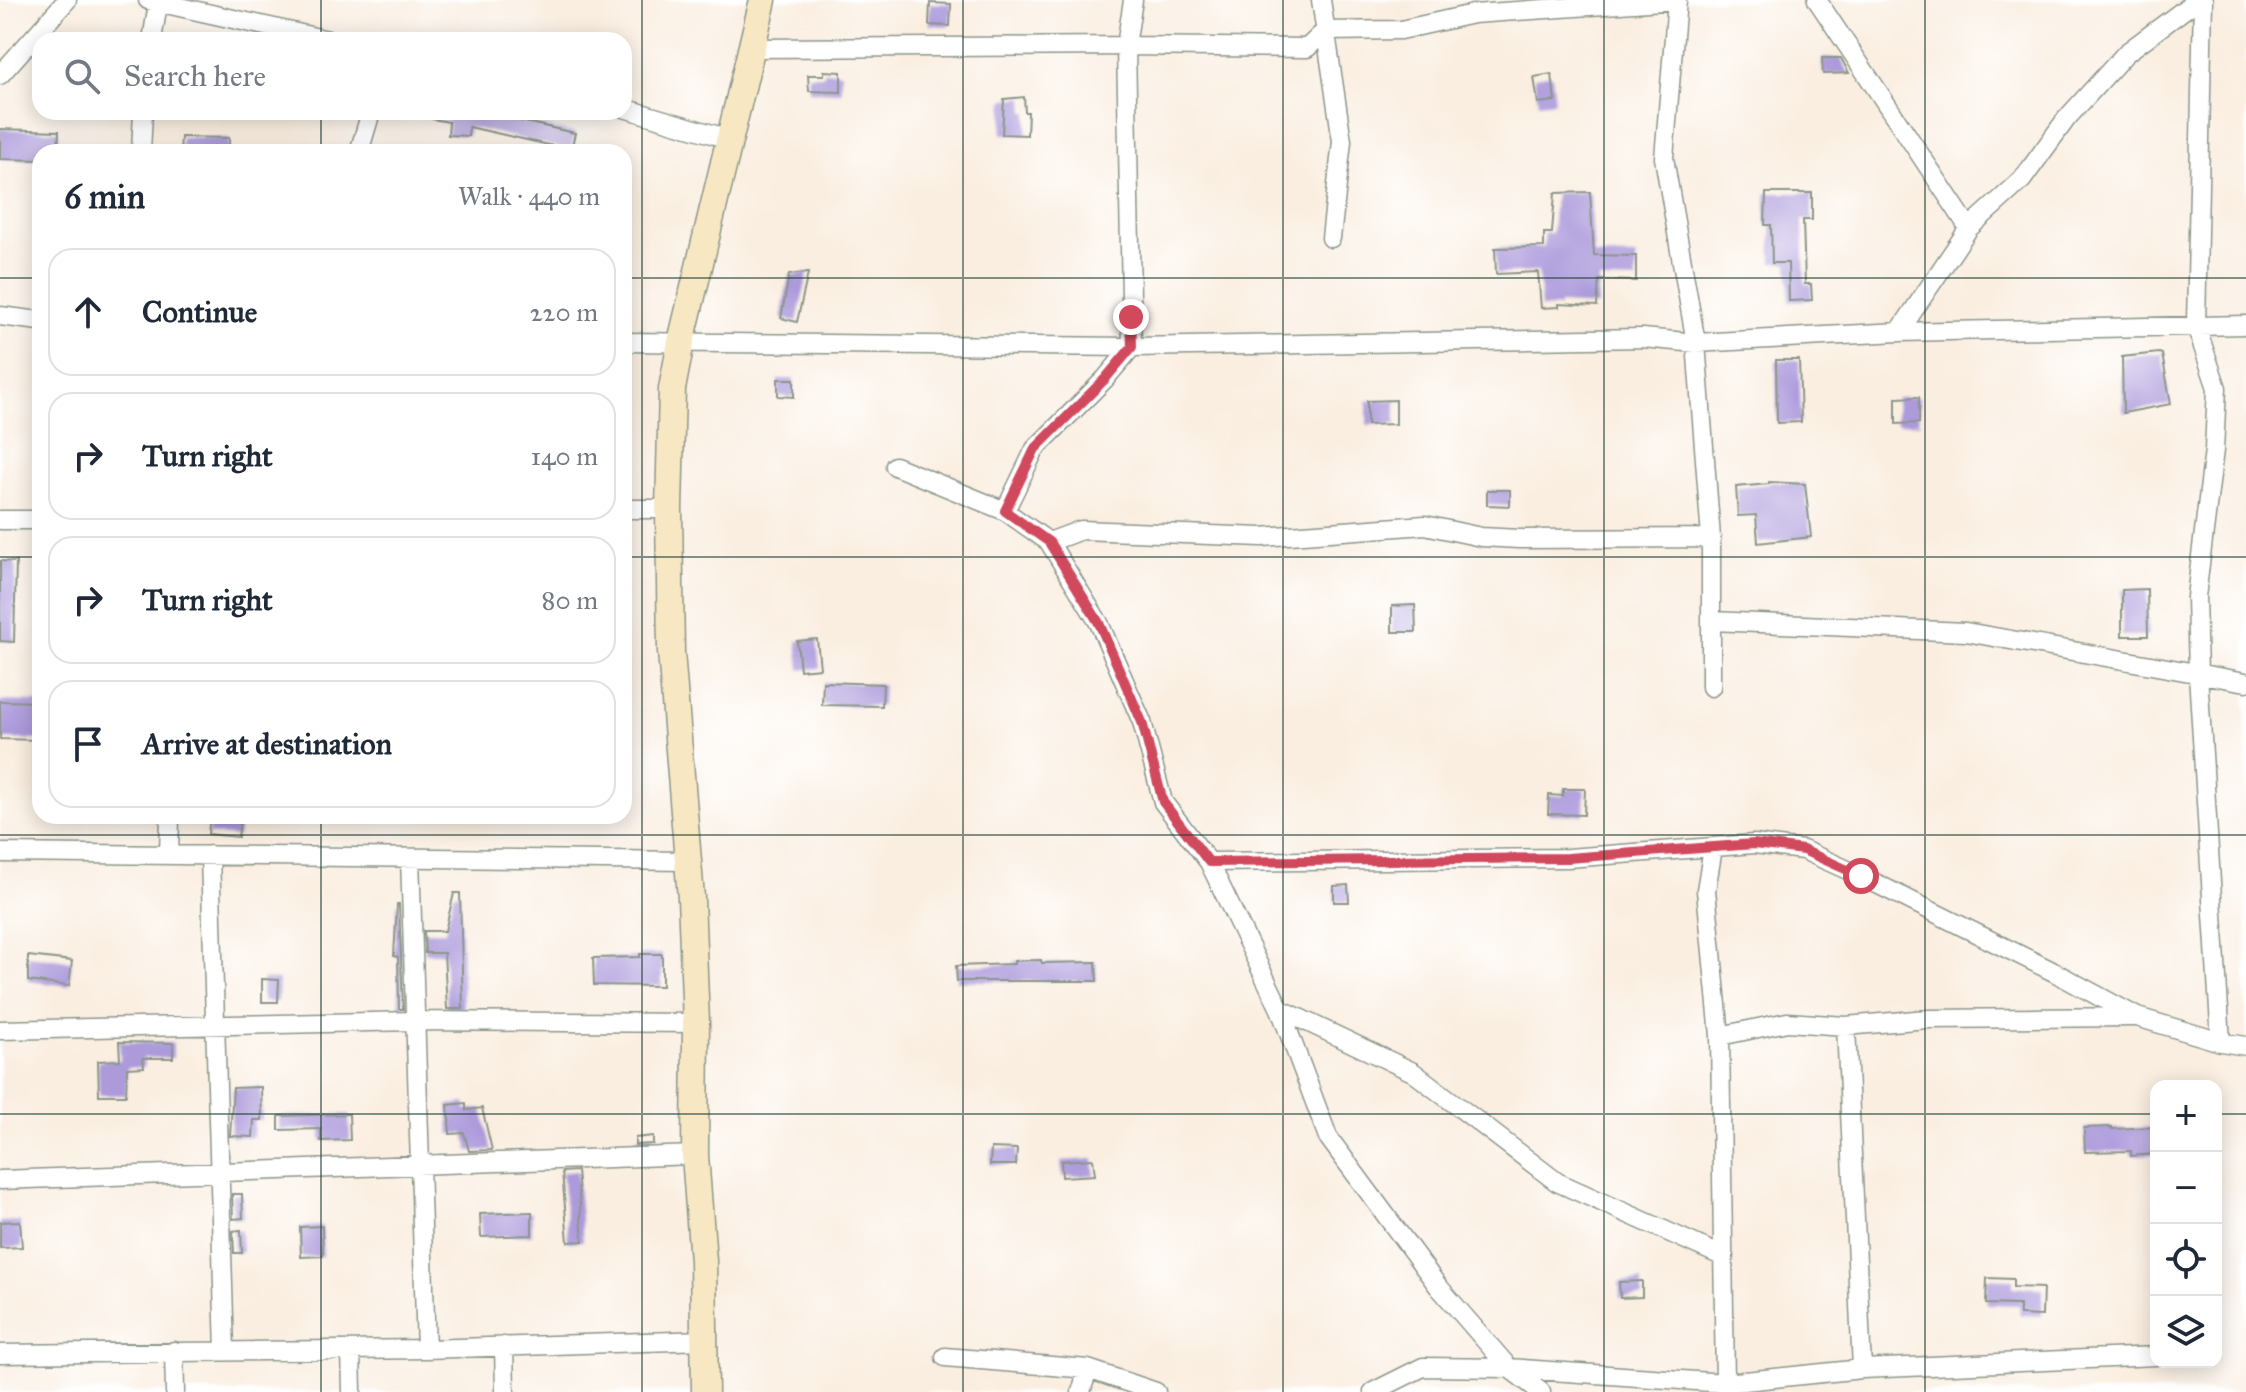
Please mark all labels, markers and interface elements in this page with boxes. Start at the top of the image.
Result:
search box [32,32,632,120]
icon: search [60,54,104,98]
text: Search here [124,58,266,94]
text: 6 min [64,176,145,217]
text: Walk · 440 m [458,180,600,212]
icon: ahead [66,290,110,334]
text: Continue [142,294,257,330]
text: 220 m [530,296,598,328]
route end [1113,299,1149,335]
icon: right [66,434,110,478]
text: Turn right [142,438,273,474]
text: 140 m [531,440,598,472]
icon: right [66,578,110,622]
text: Turn right [142,582,273,618]
text: 80 m [542,584,598,616]
icon: arrive [66,722,110,766]
text: Arrive at destination [142,726,392,762]
route start [1843,858,1879,894]
map controls [2150,1080,2222,1368]
button: + [2150,1080,2222,1152]
button: − [2150,1152,2222,1224]
button: locate [2150,1224,2222,1296]
button: layers [2150,1296,2222,1368]

